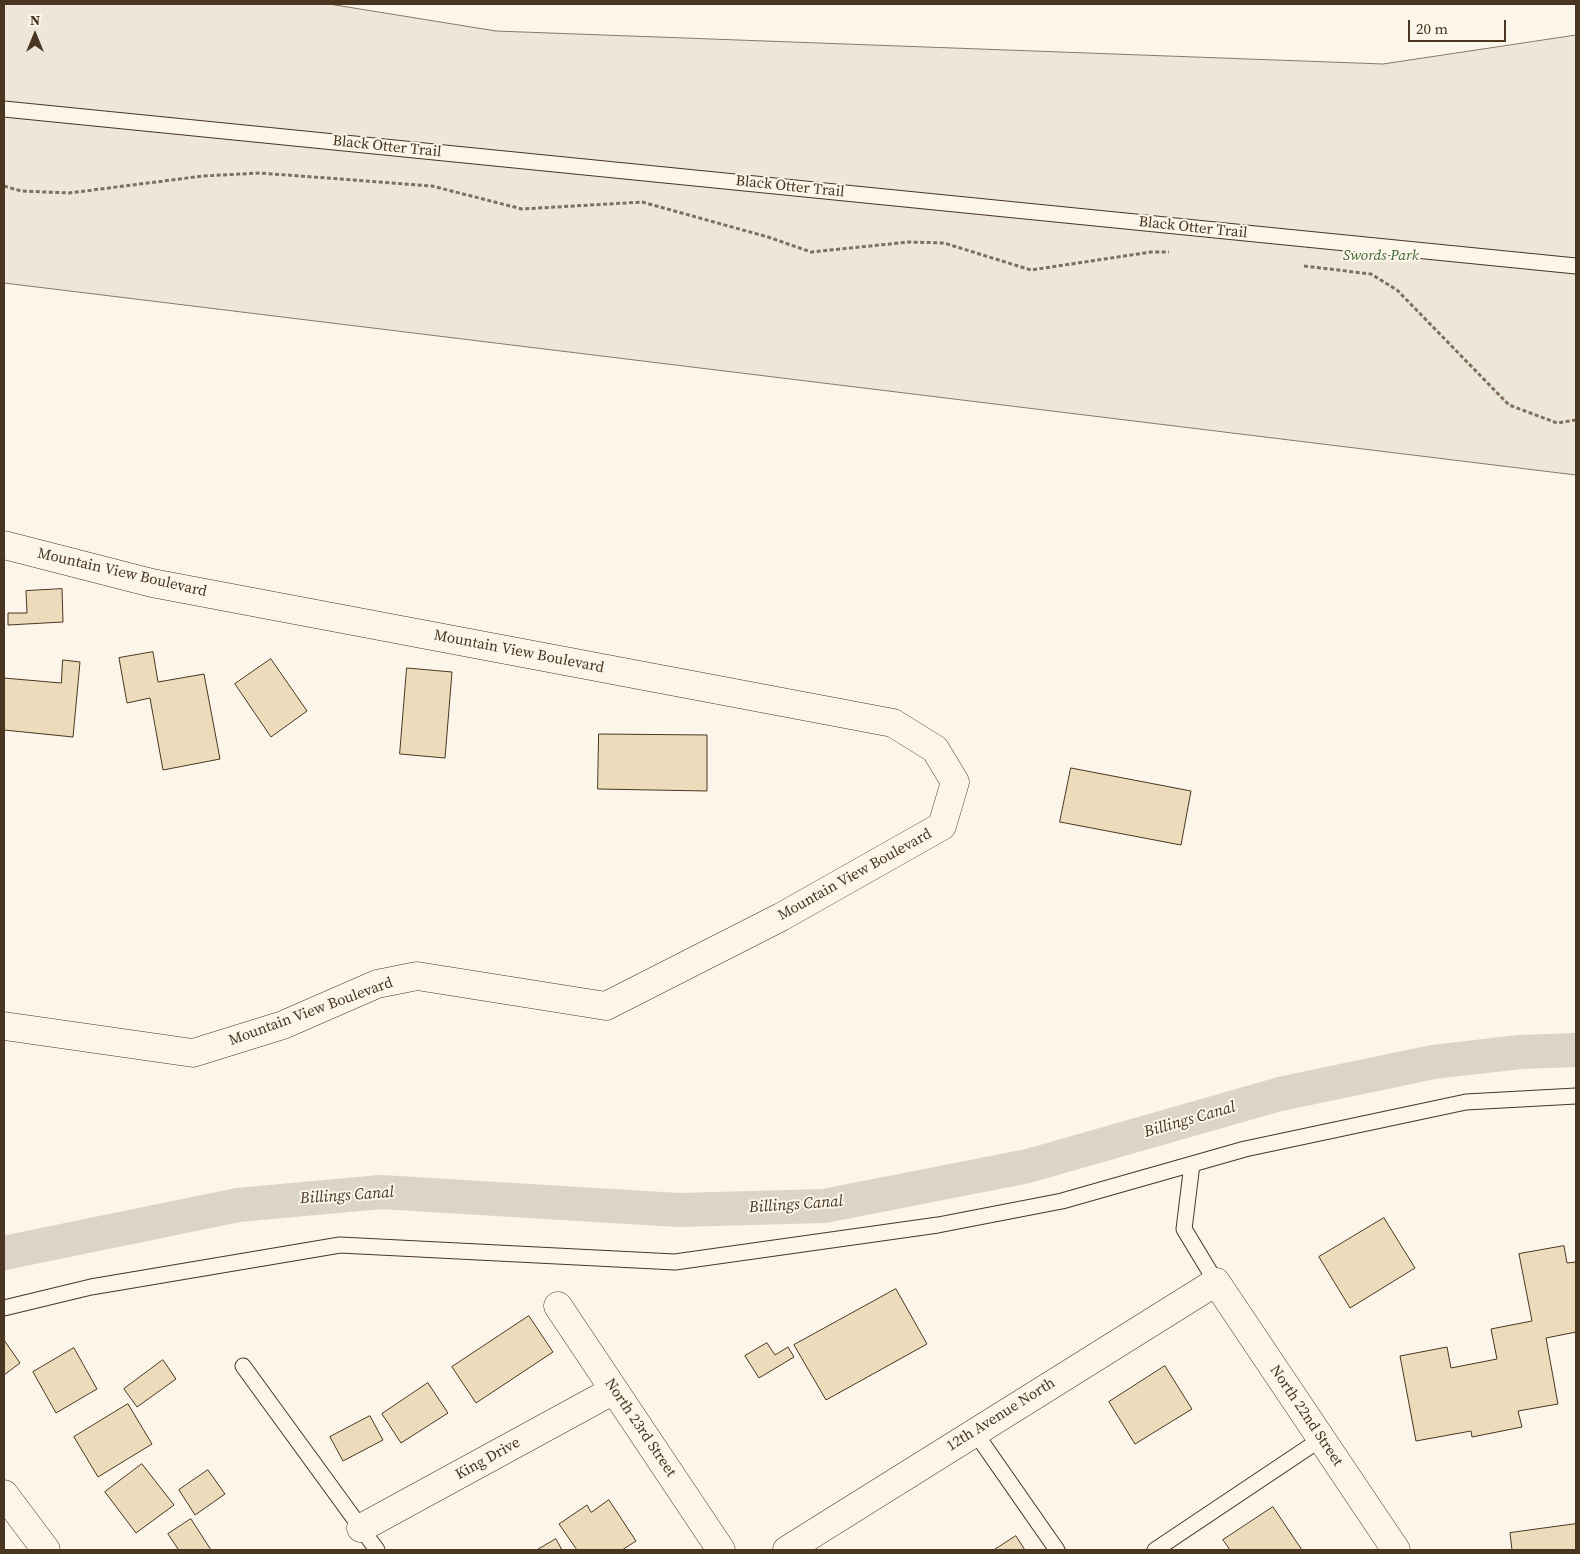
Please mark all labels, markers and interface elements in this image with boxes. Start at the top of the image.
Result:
north arrow [10,10,60,60]
text: N [30,10,40,30]
scale bar [1410,10,1508,42]
text: 20 m [1416,18,1448,39]
street label: Black Otter Trail [332,132,442,162]
street label: Black Otter Trail [735,172,845,202]
street label: Black Otter Trail [1138,213,1248,243]
park label: Swords Park [1343,247,1419,265]
street label: Mountain View Boulevard [36,545,208,601]
street label: Mountain View Boulevard [432,627,606,677]
street label: Mountain View Boulevard [775,825,935,925]
street label: Mountain View Boulevard [227,974,395,1050]
water label: Billings Canal [1142,1098,1238,1142]
water label: Billings Canal [299,1183,395,1209]
water label: Billings Canal [748,1192,844,1218]
street label: North 22nd Street [1266,1362,1346,1470]
street label: 12th Avenue North [943,1374,1059,1456]
street label: North 23rd Street [600,1375,680,1481]
street label: King Drive [453,1434,523,1484]

